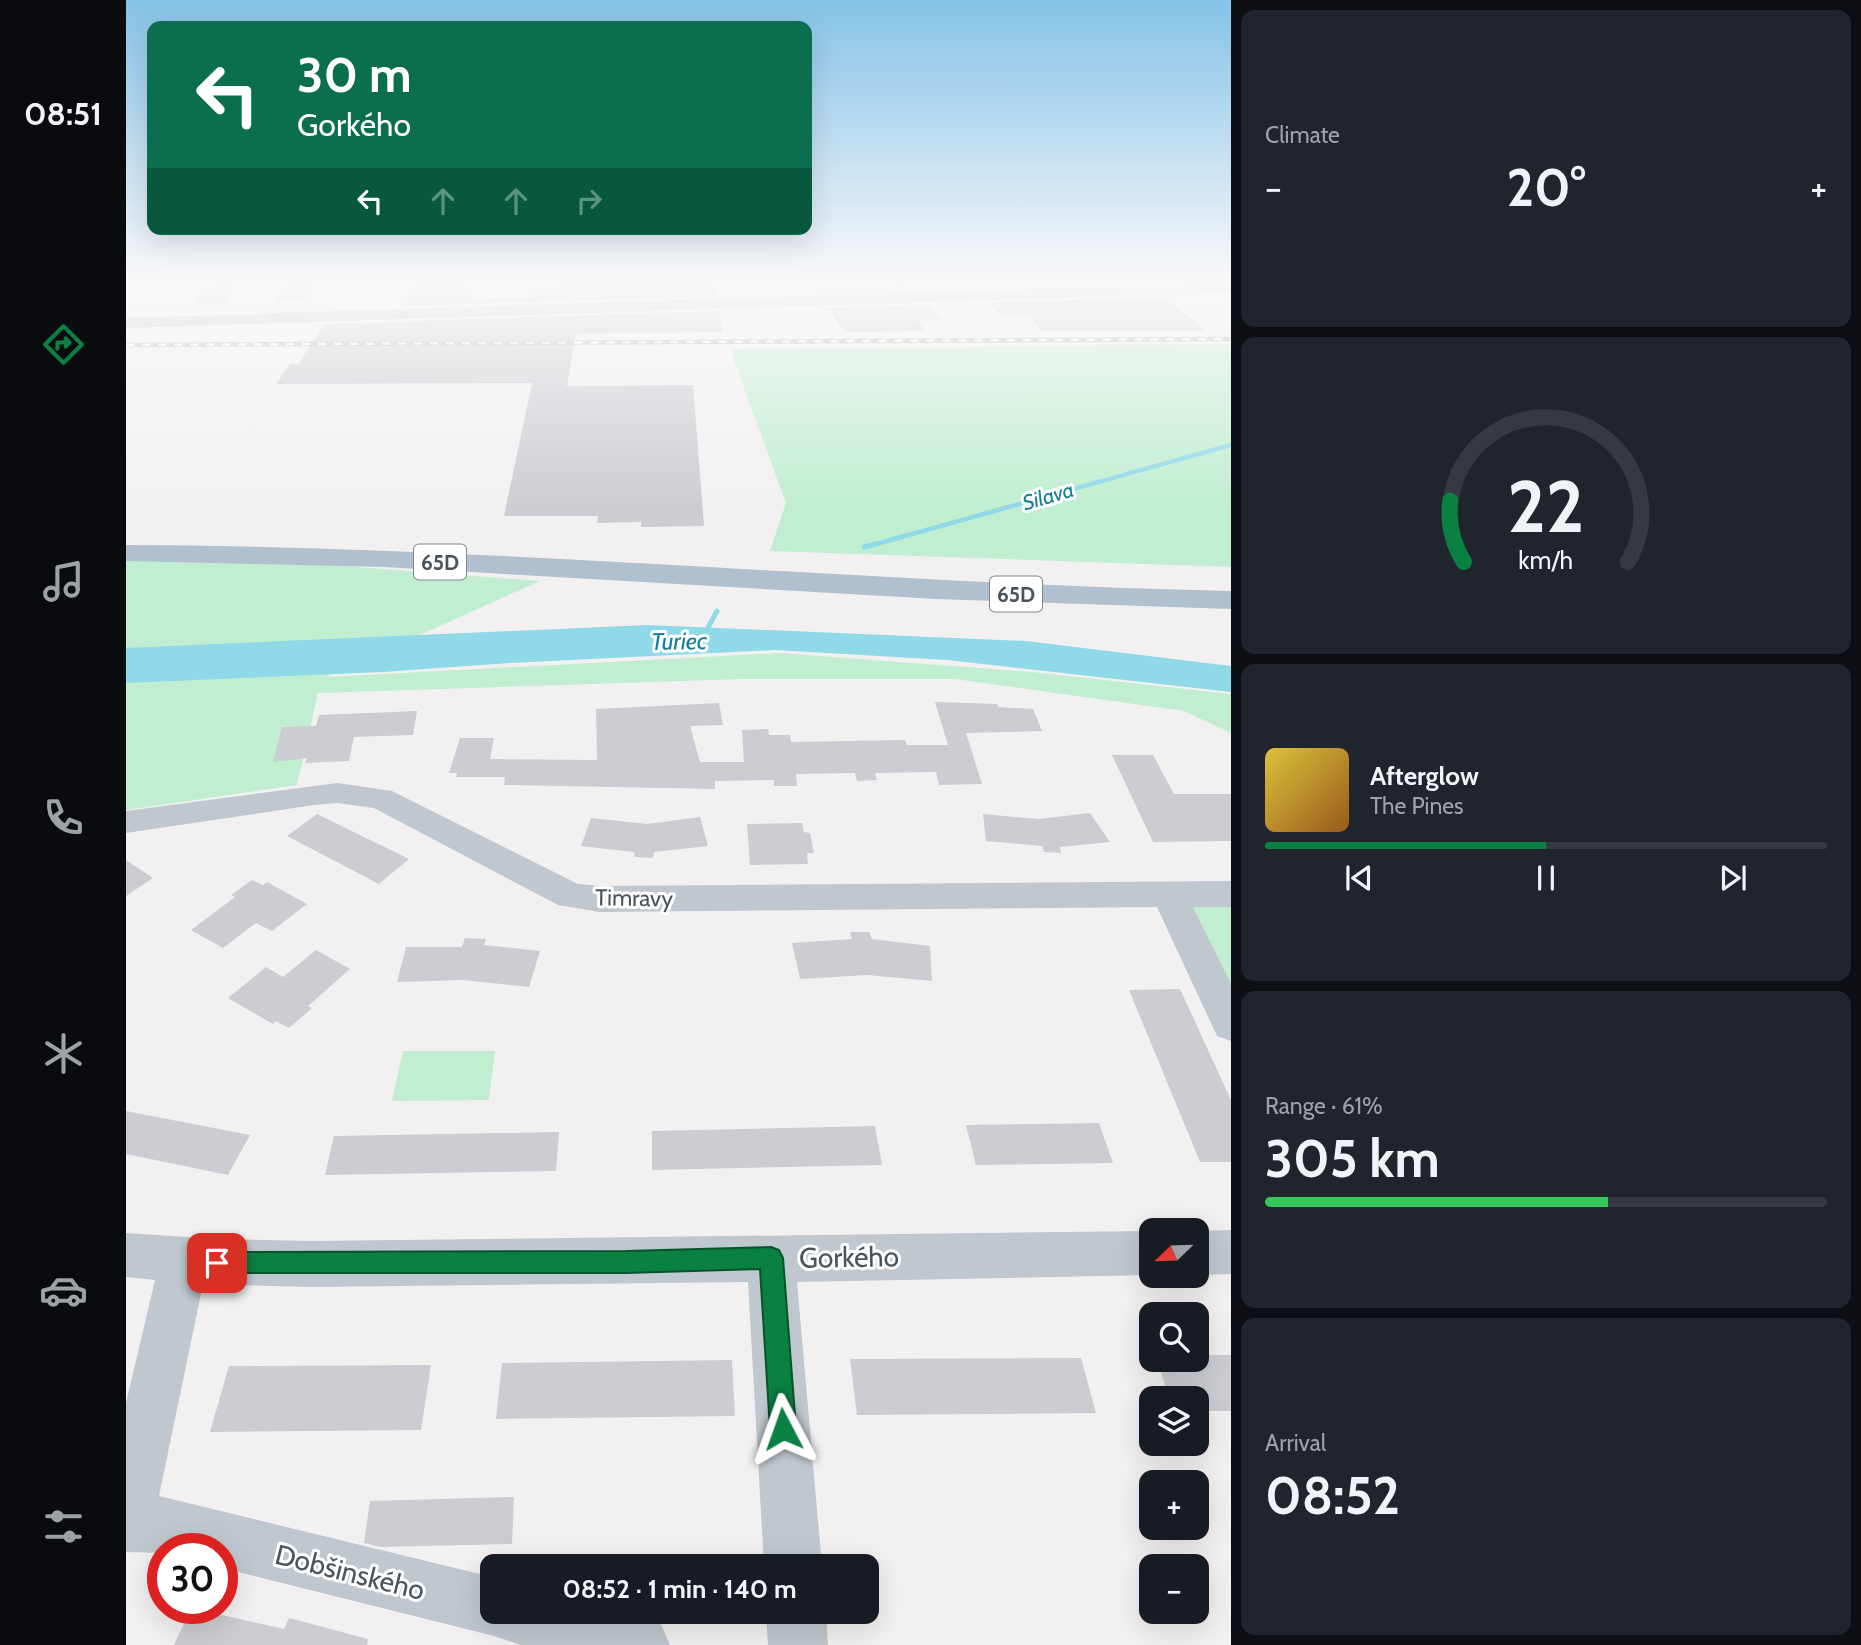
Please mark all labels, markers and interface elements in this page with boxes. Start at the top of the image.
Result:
text: 30 m [297,45,412,104]
icon: left [182,49,273,140]
text: 08:51 [24,94,102,133]
text: Gorkého [297,105,411,144]
text: Climate [1265,121,1340,149]
text: 20° [1506,156,1586,219]
text: − [1265,164,1282,211]
text: + [1810,164,1827,211]
icon: left [351,182,389,220]
icon: ahead [424,182,462,220]
icon: ahead [497,182,535,220]
icon: right [570,182,608,220]
icon: directions [39,320,88,369]
text: 22 [1507,462,1585,550]
water label: Silava [1019,477,1077,515]
road number: 65D [414,544,466,580]
text: km/h [1519,544,1573,574]
icon: music [39,557,88,606]
road number: 65D [990,576,1042,612]
water label: Turiec [651,626,708,656]
text: Afterglow [1370,760,1479,792]
text: The Pines [1370,792,1464,820]
icon: phone [39,793,88,842]
icon: previous [1340,859,1378,897]
icon: pause [1527,859,1565,897]
icon: next [1714,859,1752,897]
street label: Timravy [595,883,674,913]
icon: climate [39,1029,88,1078]
text: Range · 61% [1265,1092,1383,1120]
text: 305 km [1265,1127,1440,1190]
north arrow [1139,1218,1209,1288]
map controls [1139,1218,1209,1624]
pin [187,1233,247,1293]
street label: Gorkého [799,1239,899,1275]
icon: arrive [198,1244,236,1282]
icon: car [39,1266,88,1315]
button: search [1139,1302,1209,1372]
button: layers [1139,1386,1209,1456]
position arrow [746,1392,820,1466]
text: Arrival [1265,1429,1326,1457]
text: 08:52 [1265,1464,1400,1527]
button: + [1139,1470,1209,1540]
icon: filters [39,1502,88,1551]
speed limit sign: 30 [147,1533,238,1624]
street label: Dobšinského [272,1537,428,1607]
button: − [1139,1554,1209,1624]
text: 08:52 · 1 min · 140 m [562,1573,797,1605]

